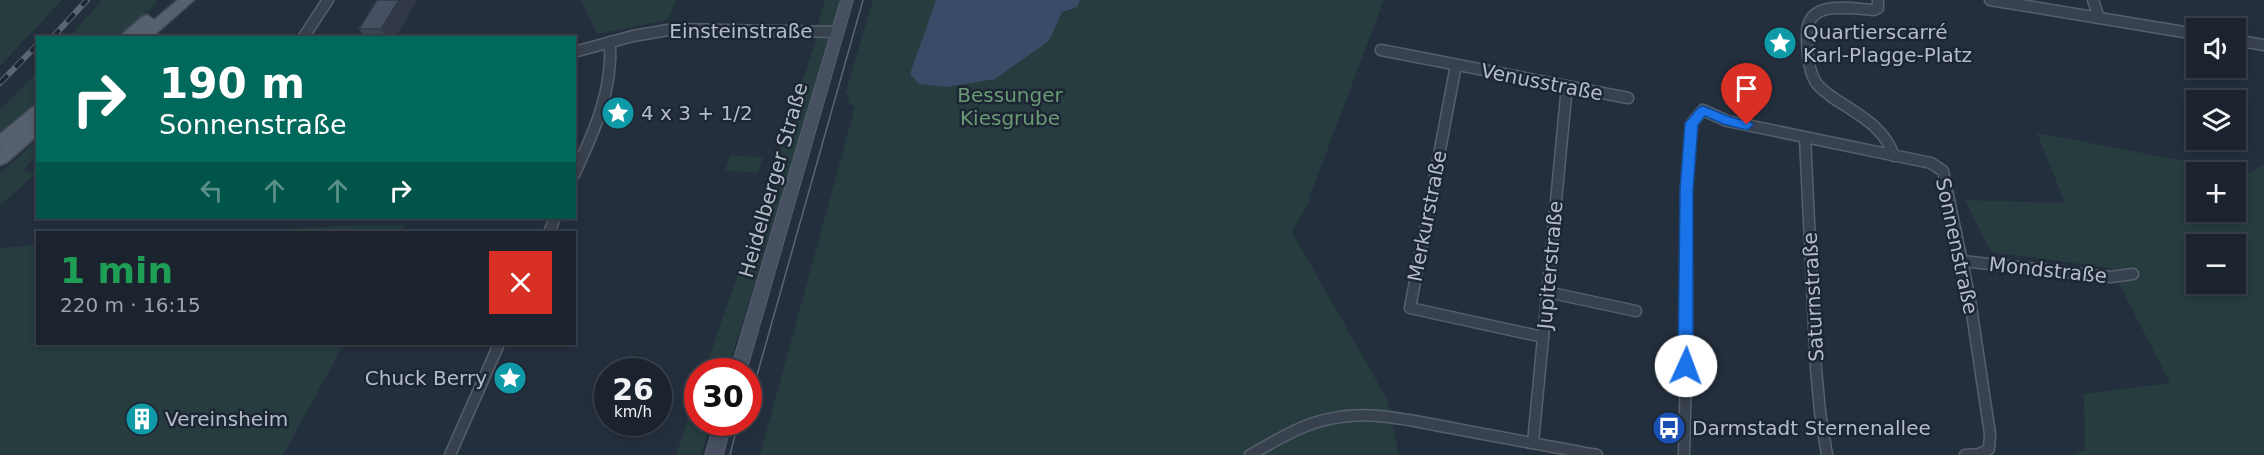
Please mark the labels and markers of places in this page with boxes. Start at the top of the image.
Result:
place label: Quartierscarré Karl-Plagge-Platz [1803,20,1972,67]
place icon: Quartierscarré Karl-Plagge-Platz [1762,25,1798,61]
pin [1721,63,1772,125]
place icon: 4 x 3 + 1/2 [600,95,636,131]
place label: 4 x 3 + 1/2 [641,101,753,125]
place icon: Chuck Berry [492,360,528,396]
place label: Chuck Berry [365,366,487,390]
building icon: Vereinsheim [124,401,160,437]
place label: Vereinsheim [165,407,288,431]
bus stop icon: Darmstadt Sternenallee [1651,410,1687,446]
place label: Darmstadt Sternenallee [1692,416,1931,440]

